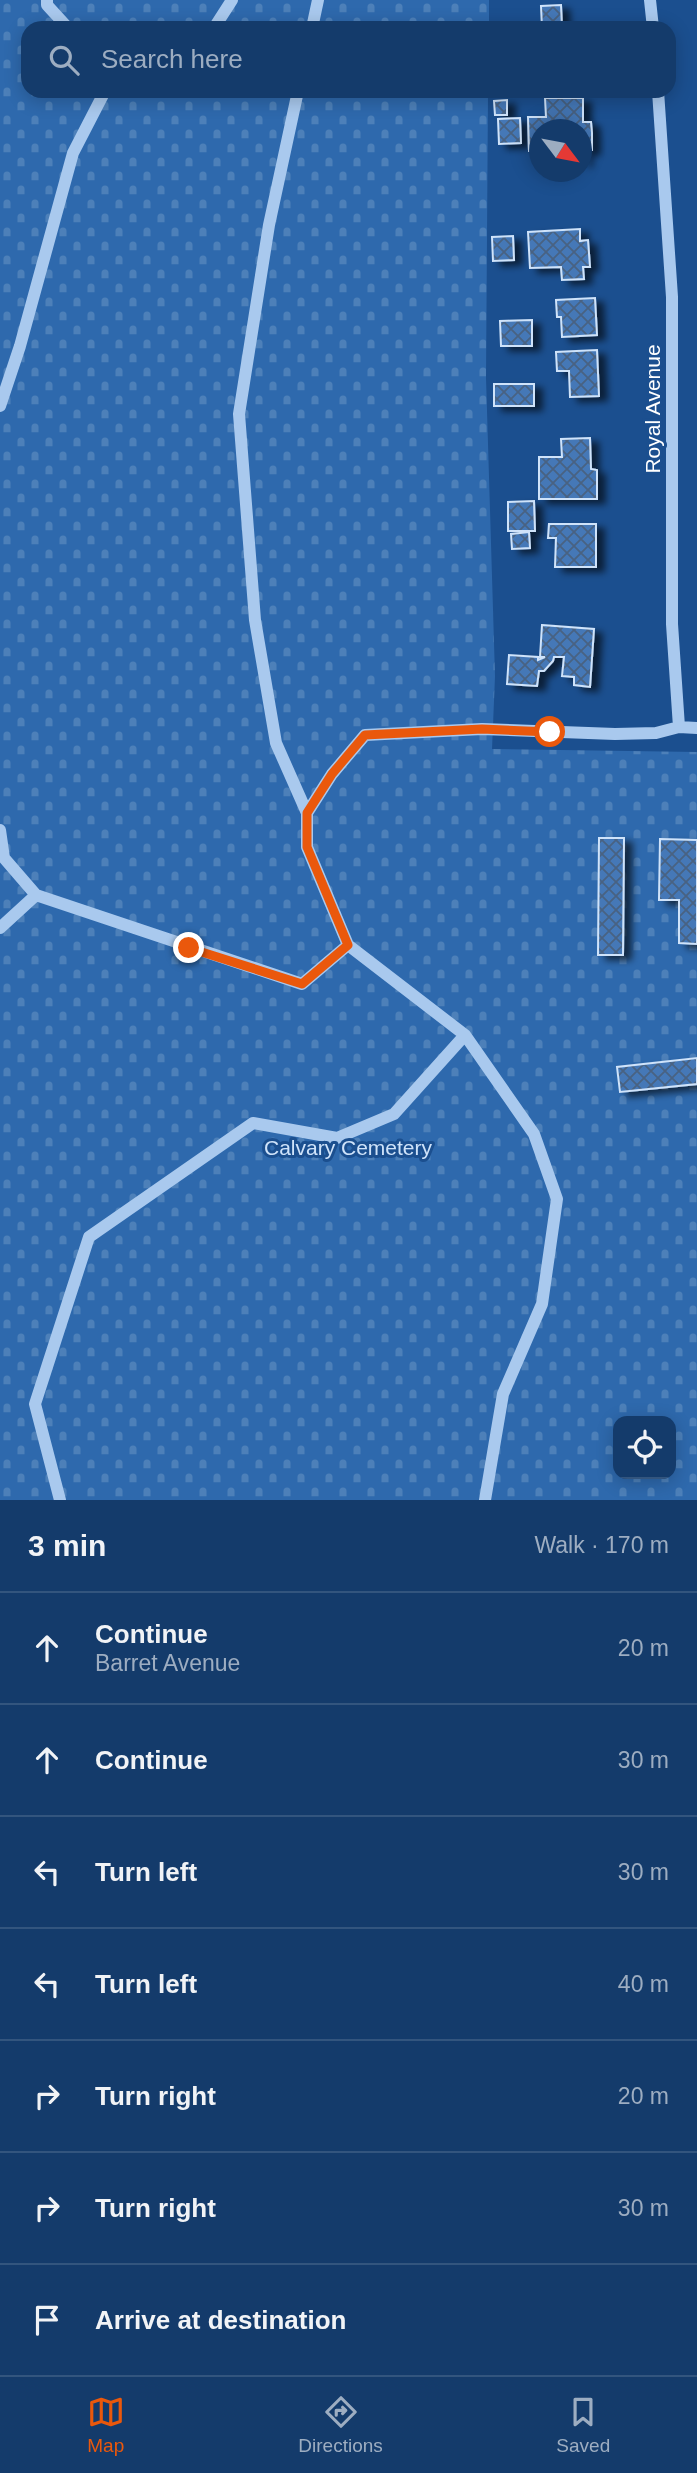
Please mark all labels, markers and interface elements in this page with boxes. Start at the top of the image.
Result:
search box [21,21,676,98]
icon: search [45,41,83,79]
text: Search here [101,44,243,74]
north arrow [529,119,592,182]
street label: Royal Avenue [641,344,664,474]
route start [534,716,565,747]
route end [173,932,204,963]
park label: Calvary Cemetery [264,1136,433,1159]
map controls [613,1416,676,1479]
button: locate [613,1416,676,1479]
text: 3 min [28,1529,106,1562]
text: Walk · 170 m [534,1532,669,1558]
text: Continue [95,1619,208,1649]
icon: ahead [28,1629,66,1667]
text: 20 m [618,1635,669,1661]
text: Barret Avenue [95,1650,240,1676]
icon: ahead [28,1741,66,1779]
text: Continue [95,1745,208,1775]
text: 30 m [618,1747,669,1773]
icon: left [28,1853,66,1891]
text: Turn left [95,1857,197,1887]
text: 30 m [618,1859,669,1885]
icon: left [28,1965,66,2003]
text: Turn left [95,1969,197,1999]
text: 40 m [618,1971,669,1997]
icon: right [28,2077,66,2115]
text: Turn right [95,2081,216,2111]
text: 20 m [618,2083,669,2109]
icon: right [28,2189,66,2227]
text: Turn right [95,2193,216,2223]
text: 30 m [618,2195,669,2221]
icon: arrive [28,2301,66,2339]
text: Arrive at destination [95,2305,346,2335]
tab: Map [87,2393,125,2457]
tab: Directions [298,2393,383,2457]
tab: Saved [556,2393,610,2457]

